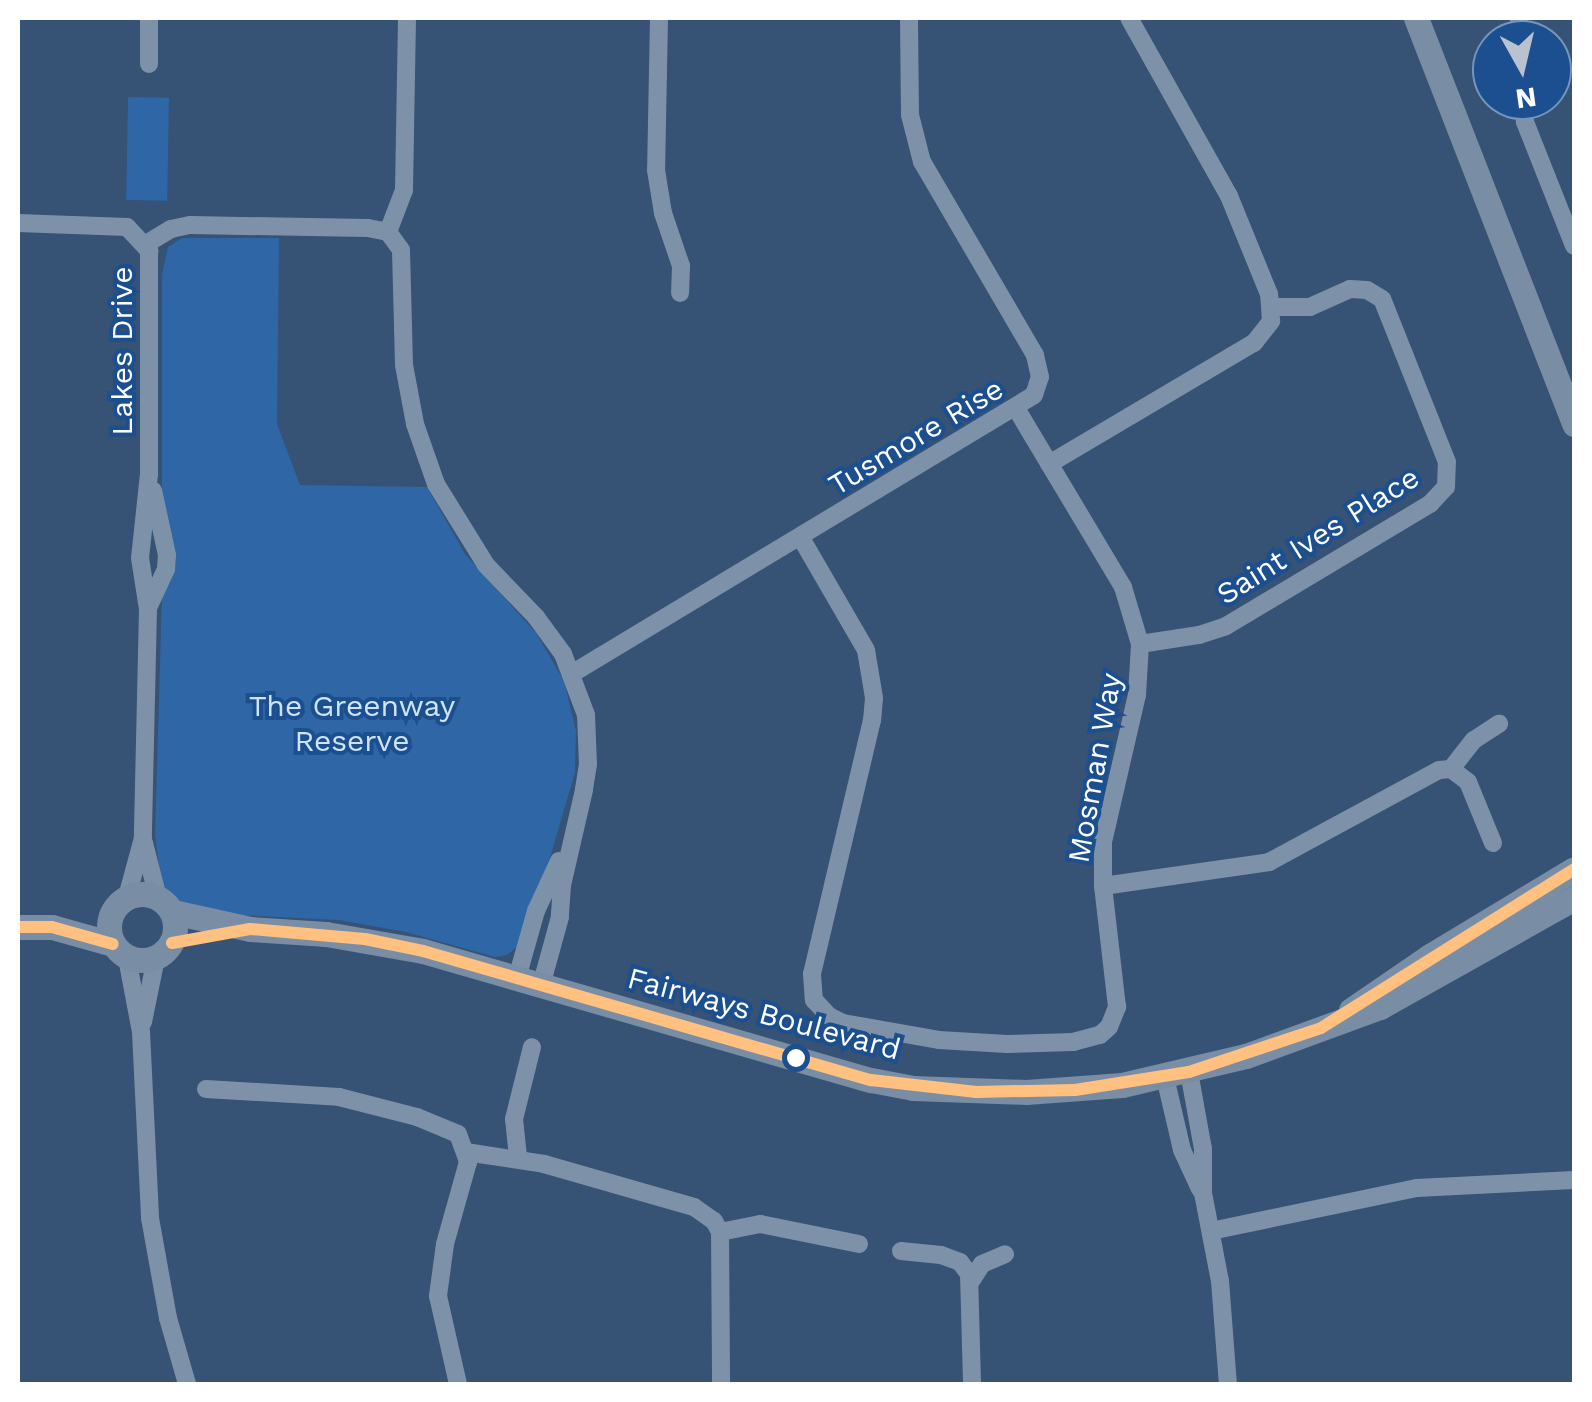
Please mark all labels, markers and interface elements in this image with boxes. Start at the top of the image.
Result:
north arrow [1472,20,1572,120]
text: N [1513,80,1539,116]
street label: Lakes Drive [104,266,140,436]
street label: Tusmore Rise [822,371,1010,503]
street label: Saint Ives Place [1210,459,1426,613]
street label: Mosman Way [1061,670,1129,866]
park label: The Greenway Reserve [249,688,455,758]
street label: Fairways Boulevard [624,960,904,1068]
unlabelled marker [786,1048,806,1068]

